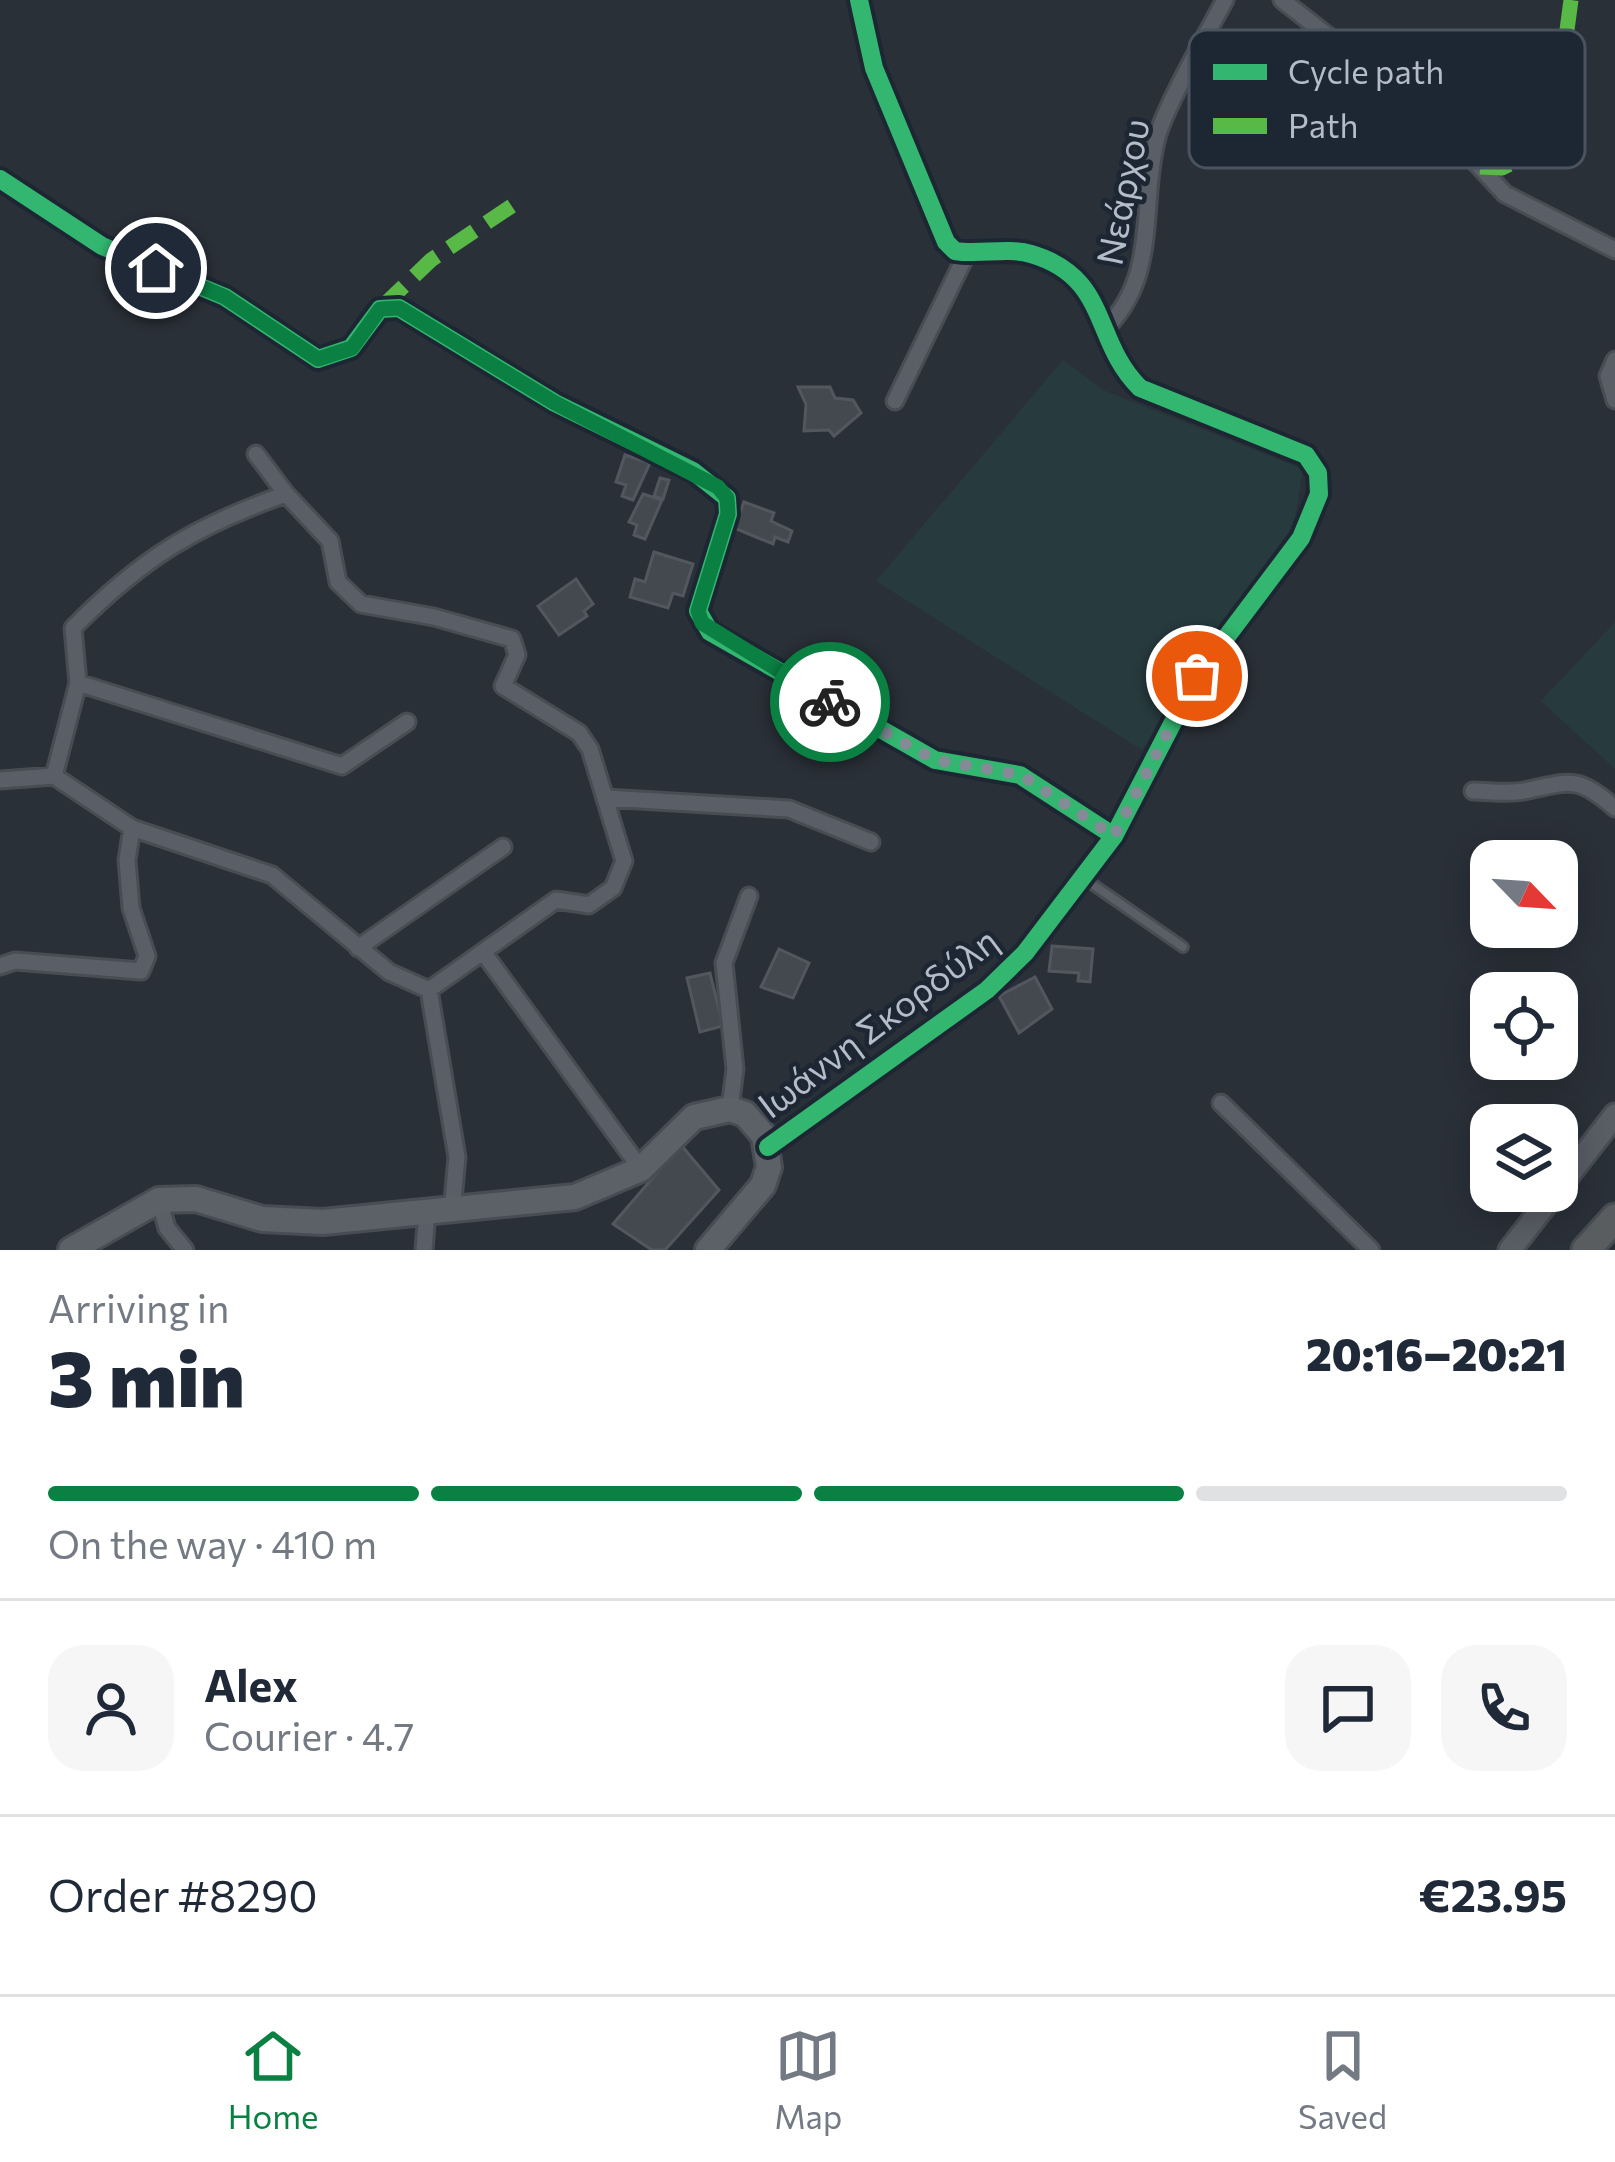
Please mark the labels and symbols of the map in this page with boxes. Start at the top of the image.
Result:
legend [1189,30,1585,168]
text: Cycle path [1288,50,1444,91]
text: Path [1288,104,1358,145]
street label: Νεάρχου [1085,115,1157,268]
pin [105,217,207,319]
pin [1146,625,1248,727]
courier [770,642,890,762]
north arrow [1470,840,1578,948]
street label: Ιωάννη Σκορδύλη [748,917,1005,1126]

